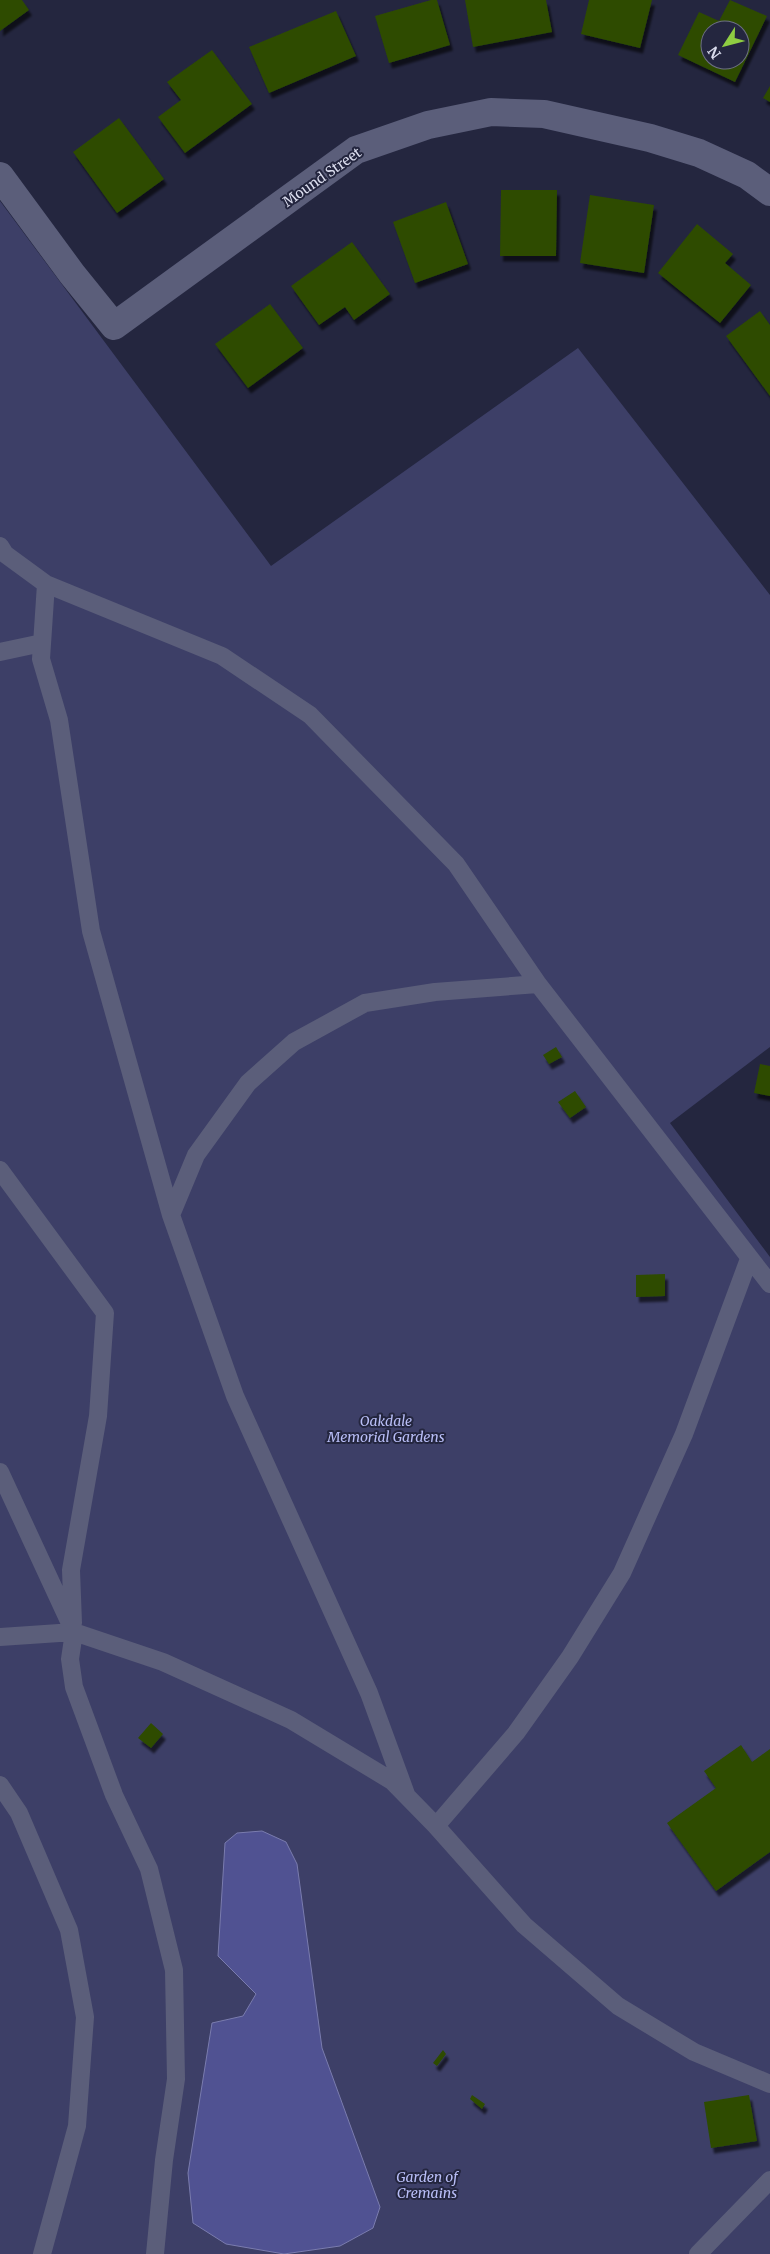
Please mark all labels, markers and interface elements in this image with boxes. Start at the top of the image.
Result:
north arrow [700,20,750,70]
text: N [704,43,725,62]
street label: Mound Street [279,143,365,211]
park label: Oakdale Memorial Gardens [326,1412,445,1446]
park label: Garden of Cremains [396,2168,460,2202]

